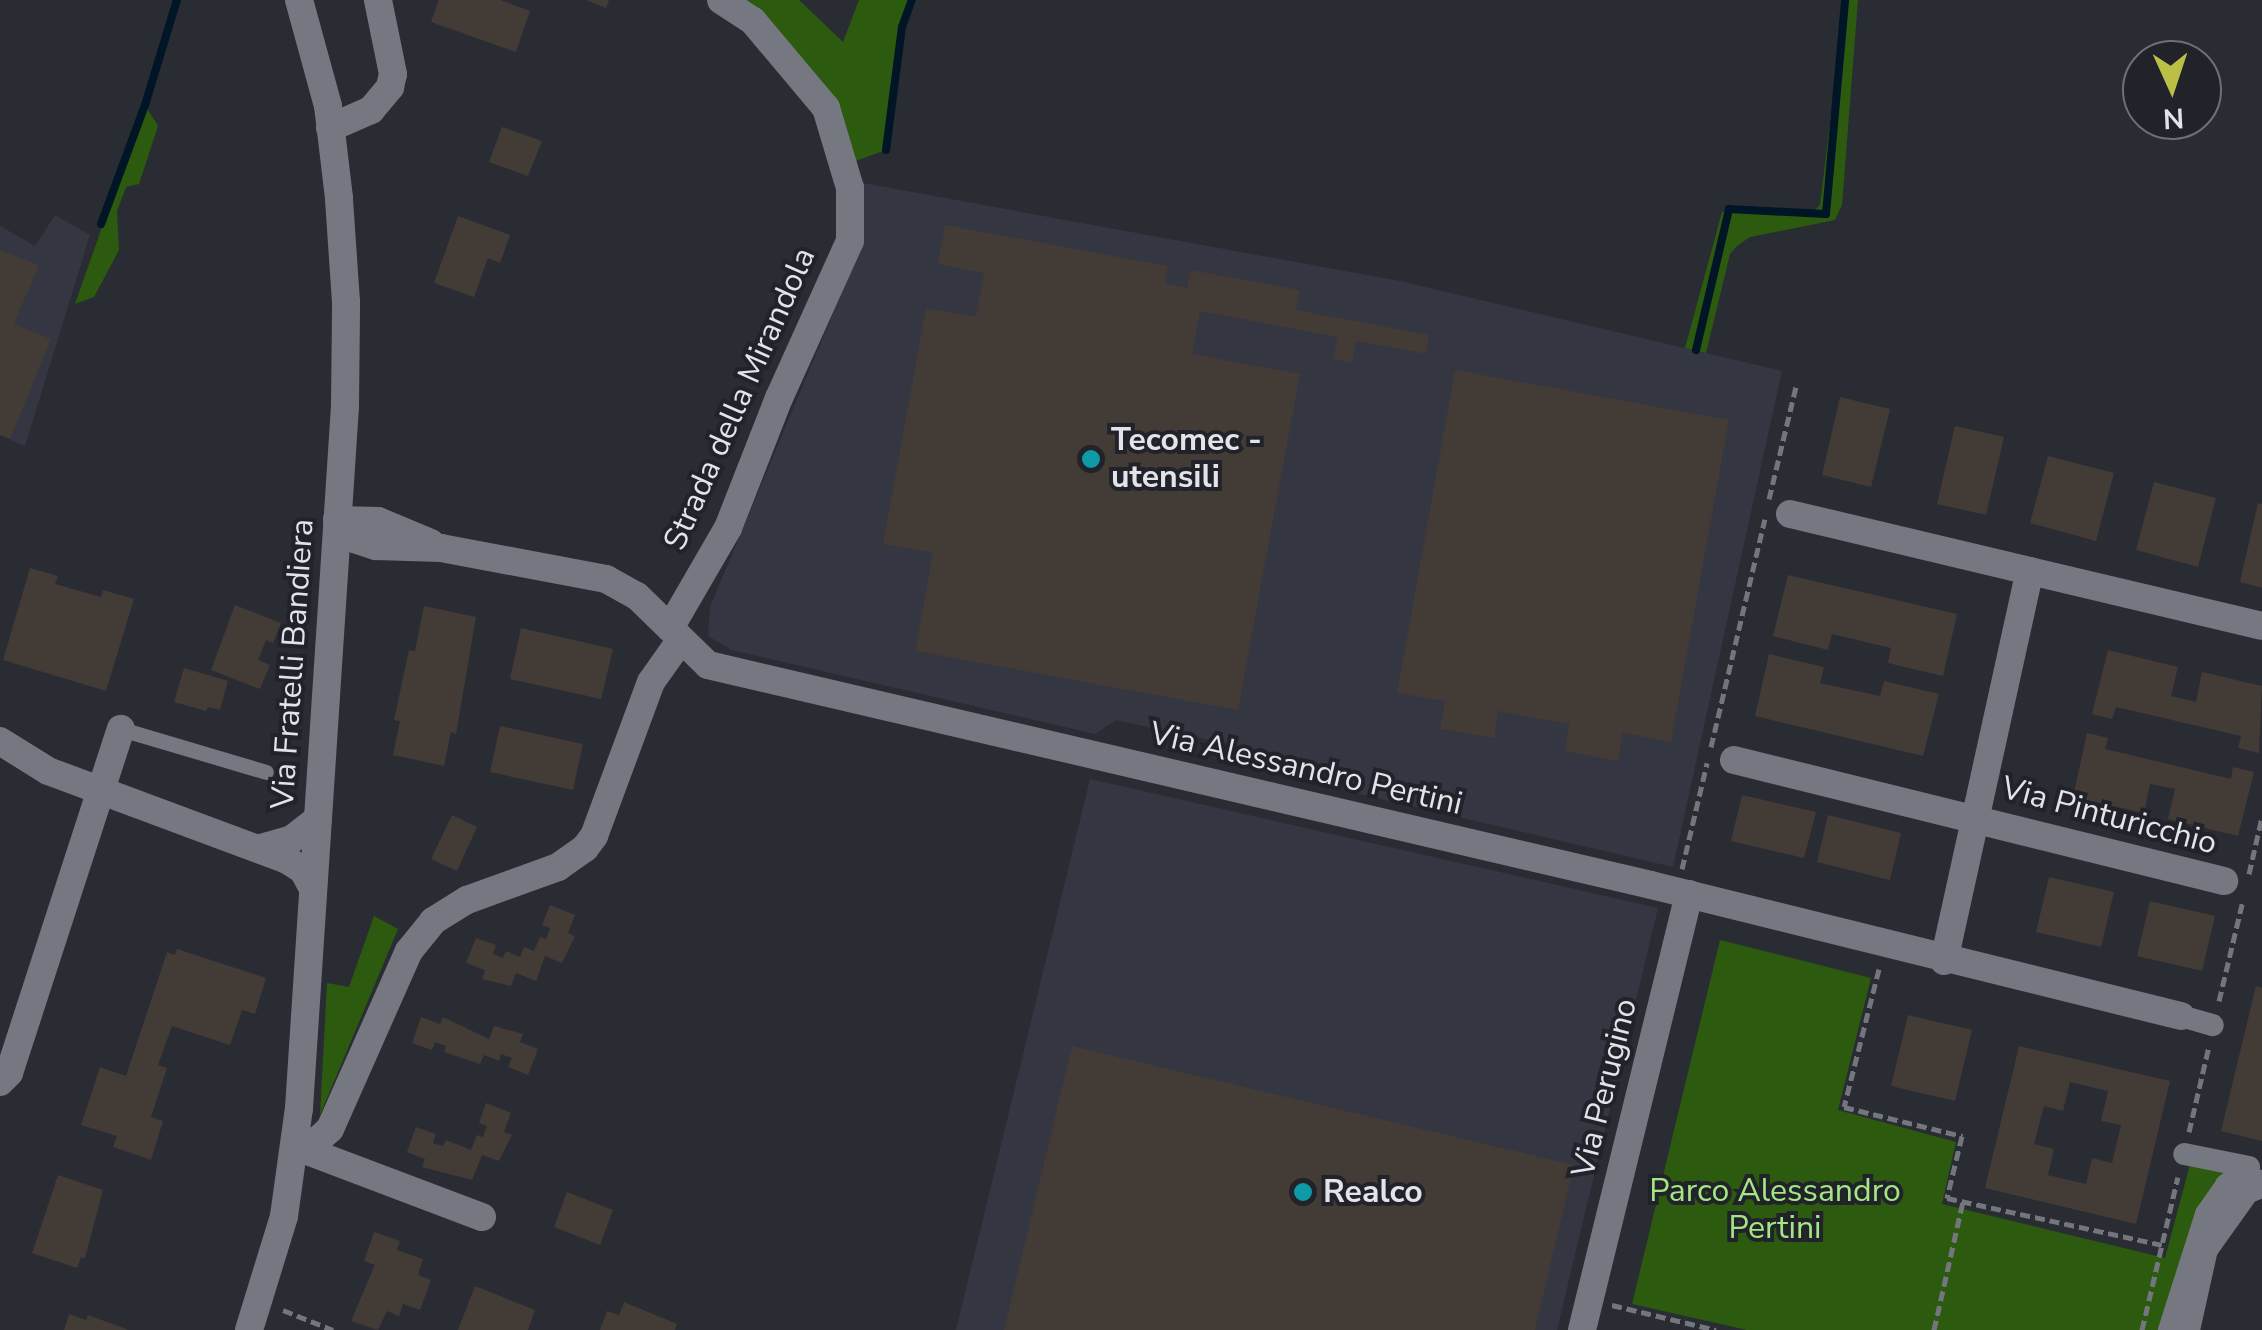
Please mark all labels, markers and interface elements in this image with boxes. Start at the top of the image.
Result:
north arrow [2122,40,2222,140]
text: N [2162,98,2185,137]
street label: Strada della Mirandola [656,242,824,556]
place label: Tecomec - utensili [1111,422,1262,497]
marker: Tecomec - utensili [1080,448,1102,470]
street label: Via Fratelli Bandiera [264,518,322,810]
street label: Via Alessandro Pertini [1146,714,1466,824]
street label: Via Pinturicchio [1997,769,2221,863]
street label: Via Perugino [1564,995,1646,1181]
place label: Realco [1323,1173,1423,1211]
park label: Parco Alessandro Pertini [1649,1173,1901,1248]
marker: Realco [1292,1181,1314,1203]

